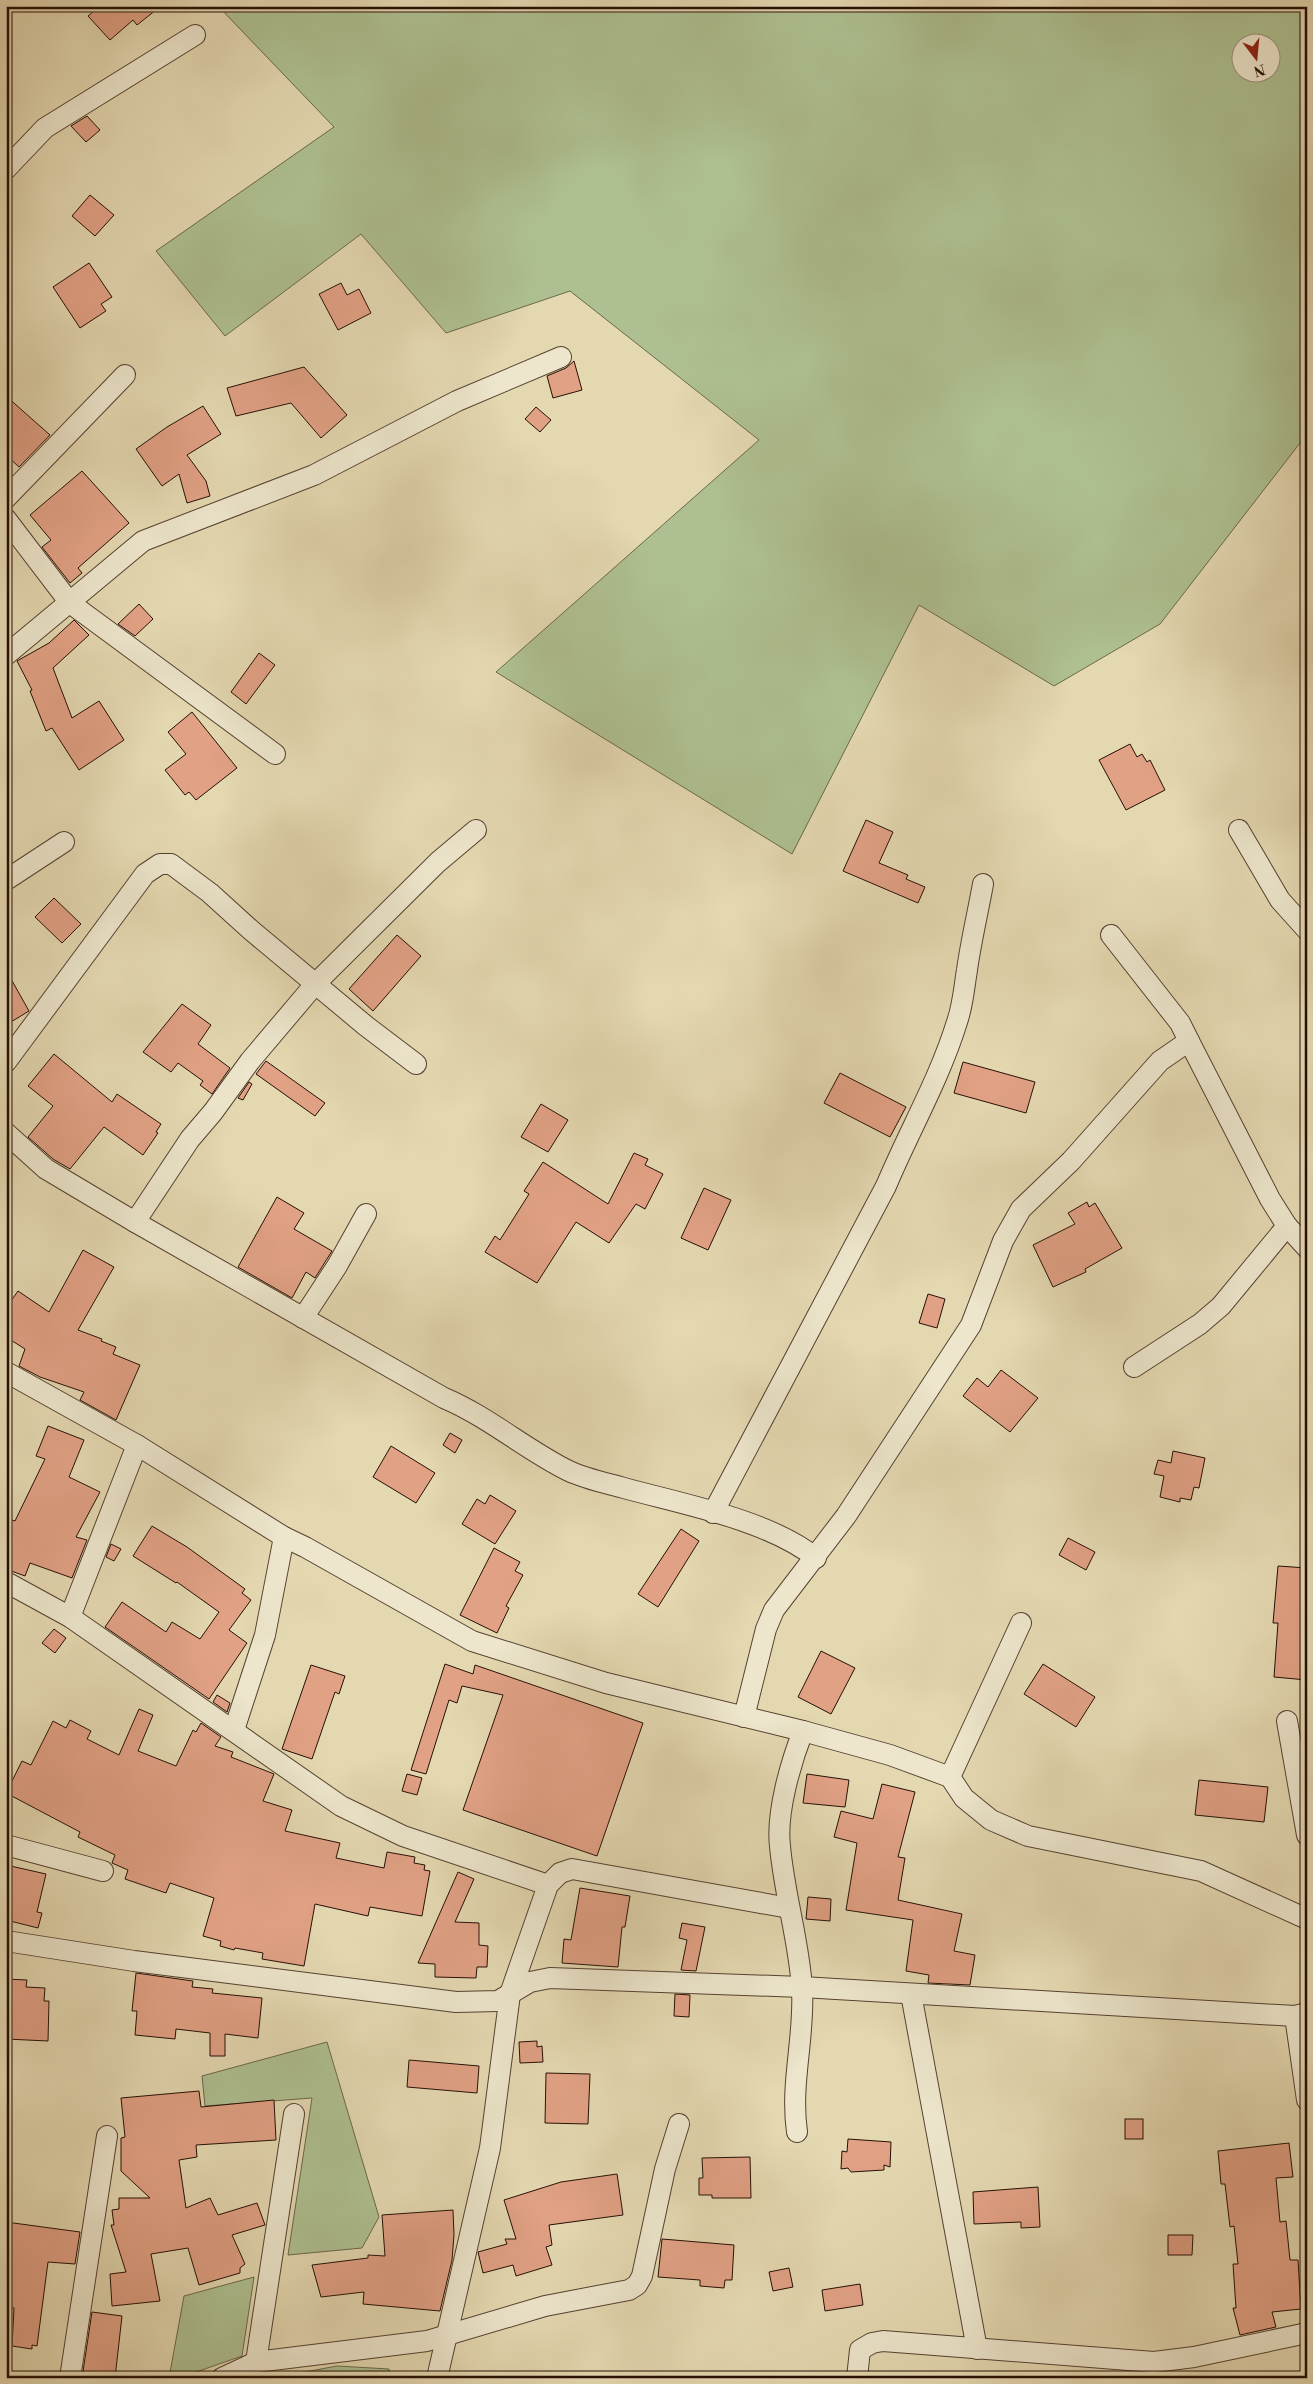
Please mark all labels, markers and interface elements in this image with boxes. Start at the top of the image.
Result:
north arrow [1230,32,1280,82]
text: N [1252,59,1267,80]

